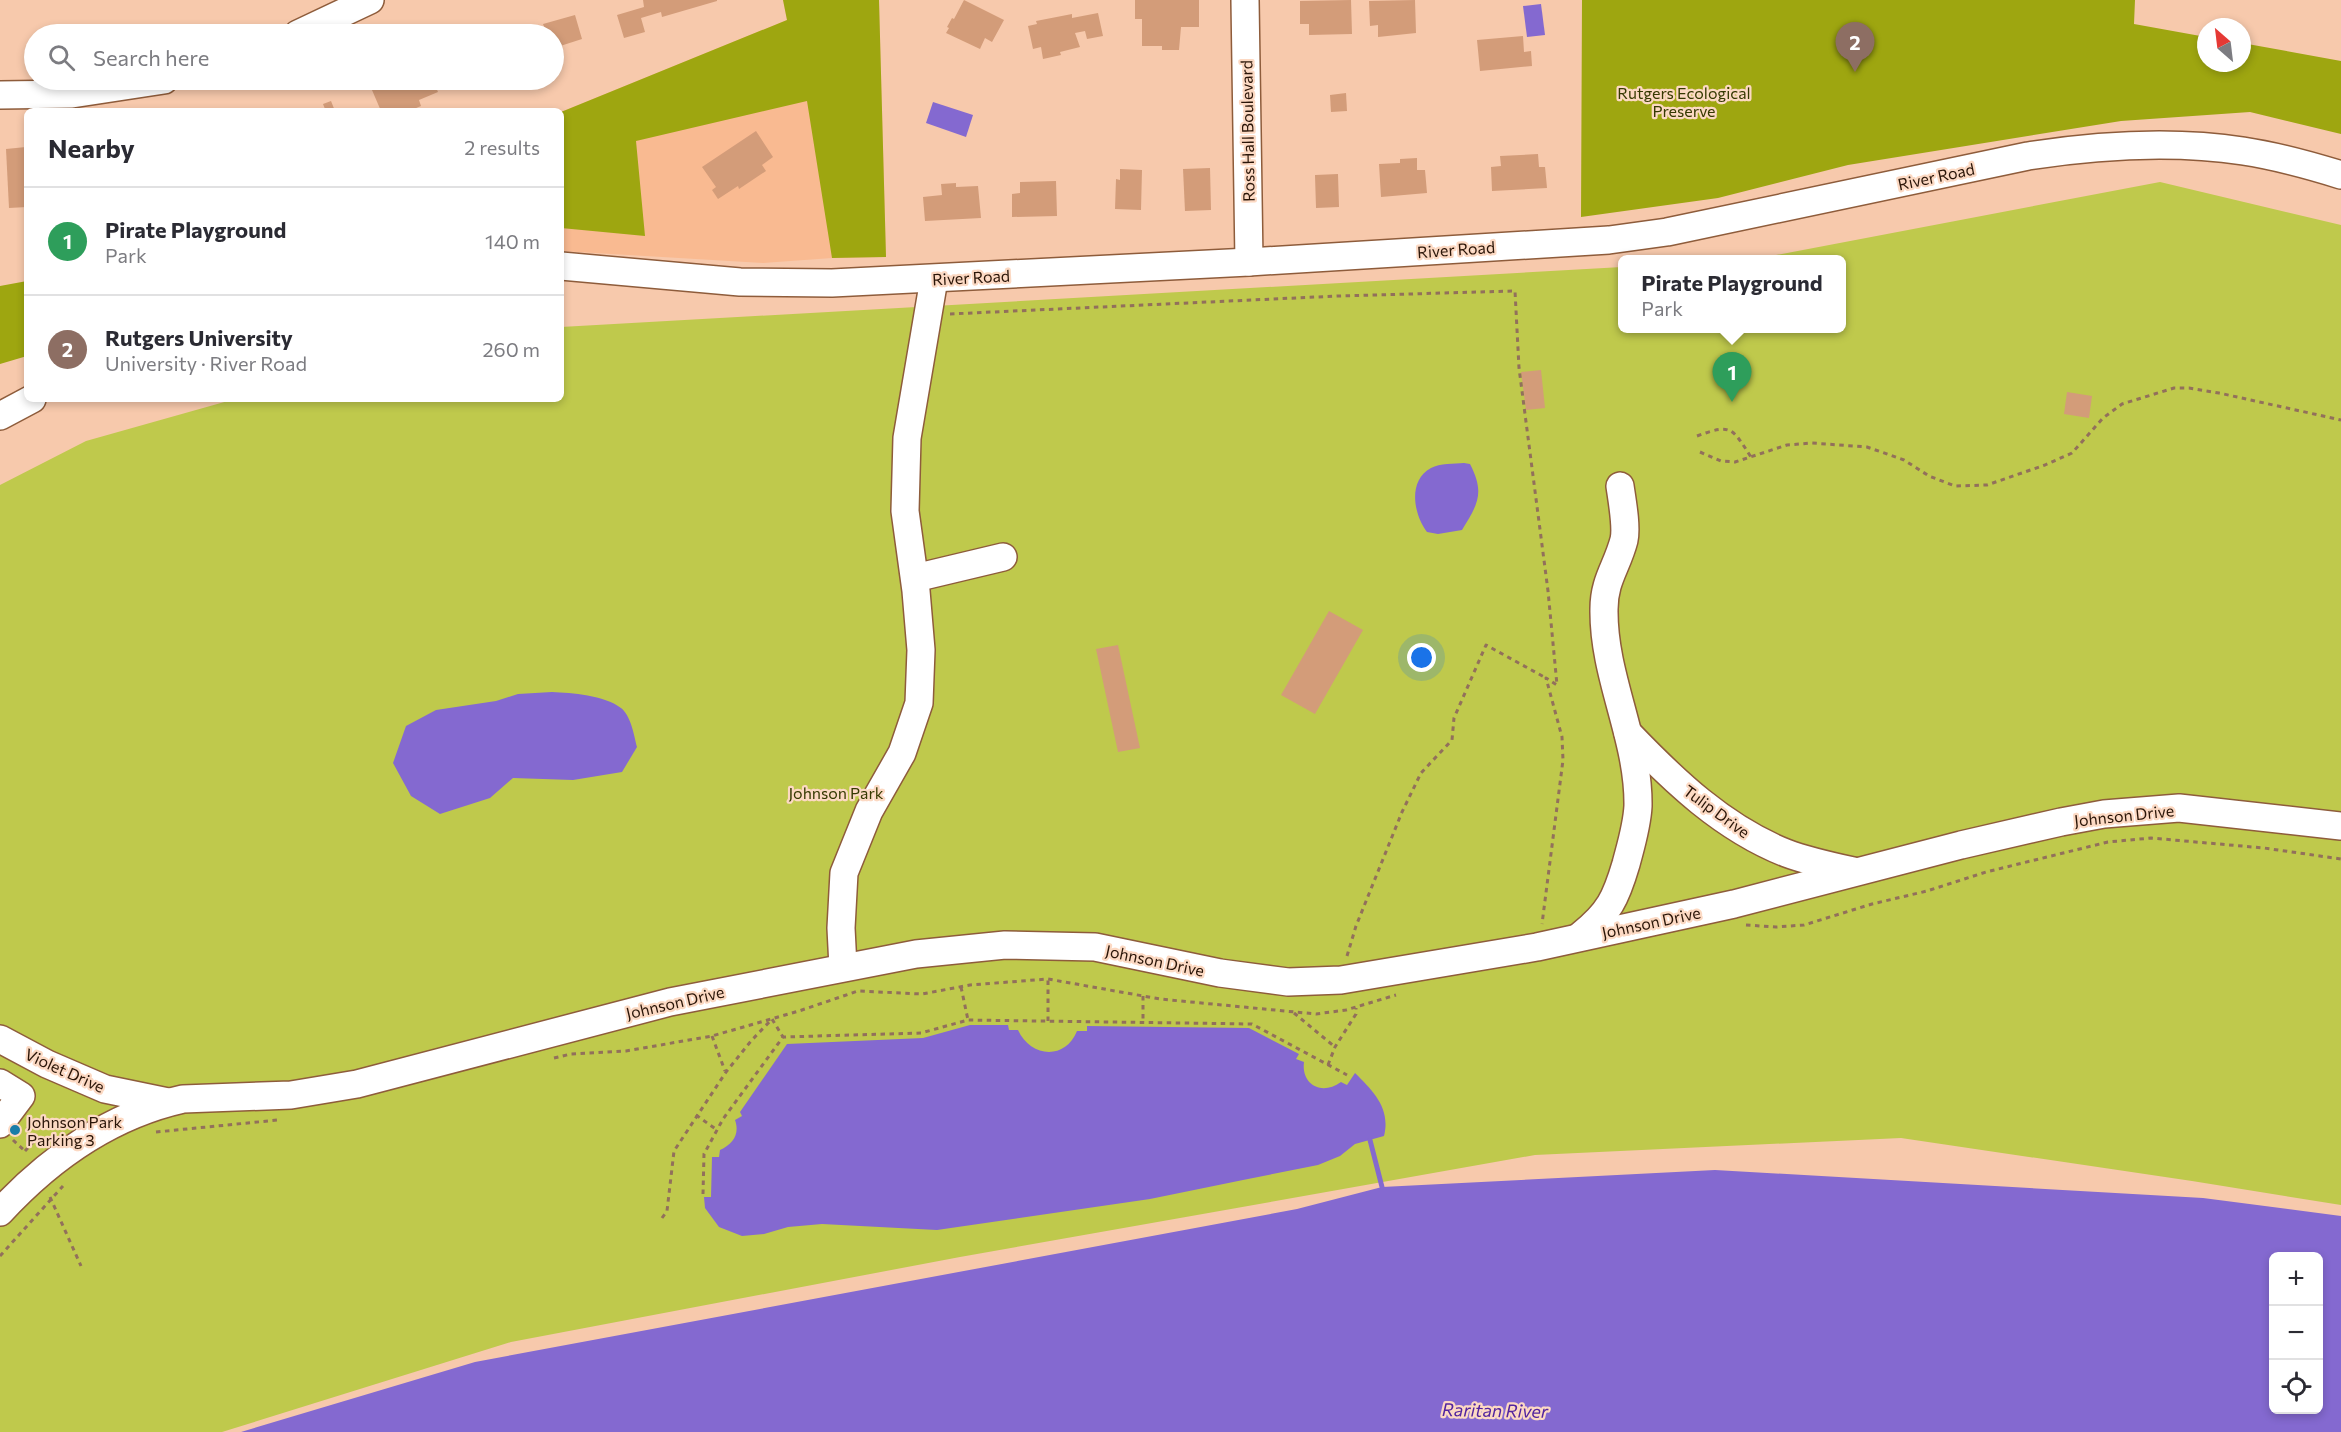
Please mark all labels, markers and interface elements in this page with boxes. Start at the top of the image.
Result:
north arrow [2197,18,2251,72]
pin: 2 [1836,22,1874,72]
search box [24,24,564,90]
icon: search [45,41,78,74]
text: Search here [93,44,209,71]
street label: Ross Hall Boulevard [1236,60,1258,202]
park label: Rutgers Ecological Preserve [1617,83,1751,120]
text: Nearby [48,132,135,163]
text: 2 results [464,135,540,159]
street label: River Road [1896,159,1976,193]
text: Pirate Playground [105,216,286,243]
text: 1 [63,229,72,253]
text: 140 m [485,229,540,253]
street label: River Road [1416,237,1496,261]
text: Park [105,243,147,267]
popup [1618,255,1846,333]
street label: River Road [932,265,1010,289]
text: Pirate Playground [1641,269,1823,296]
text: Park [1641,296,1683,320]
text: Rutgers University [105,324,293,351]
text: 2 [62,337,73,361]
text: 260 m [482,337,540,361]
text: University · River Road [105,351,307,375]
pin: 1 [1712,352,1752,402]
your location [1407,643,1436,672]
street label: Tulip Drive [1680,781,1754,841]
park label: Johnson Park [788,783,884,802]
street label: Johnson Drive [2073,800,2175,830]
street label: Johnson Drive [1600,902,1702,942]
street label: Johnson Drive [1104,940,1206,980]
street label: Johnson Drive [624,981,726,1023]
street label: Violet Drive [22,1044,108,1096]
place label: Johnson Park Parking 3 [27,1112,122,1149]
marker: Johnson Park Parking 3 [8,1123,22,1137]
map controls [2269,1252,2323,1414]
button: + [2269,1252,2323,1306]
button: − [2269,1306,2323,1360]
button: locate [2269,1360,2323,1414]
water label: Raritan River [1442,1398,1549,1422]

